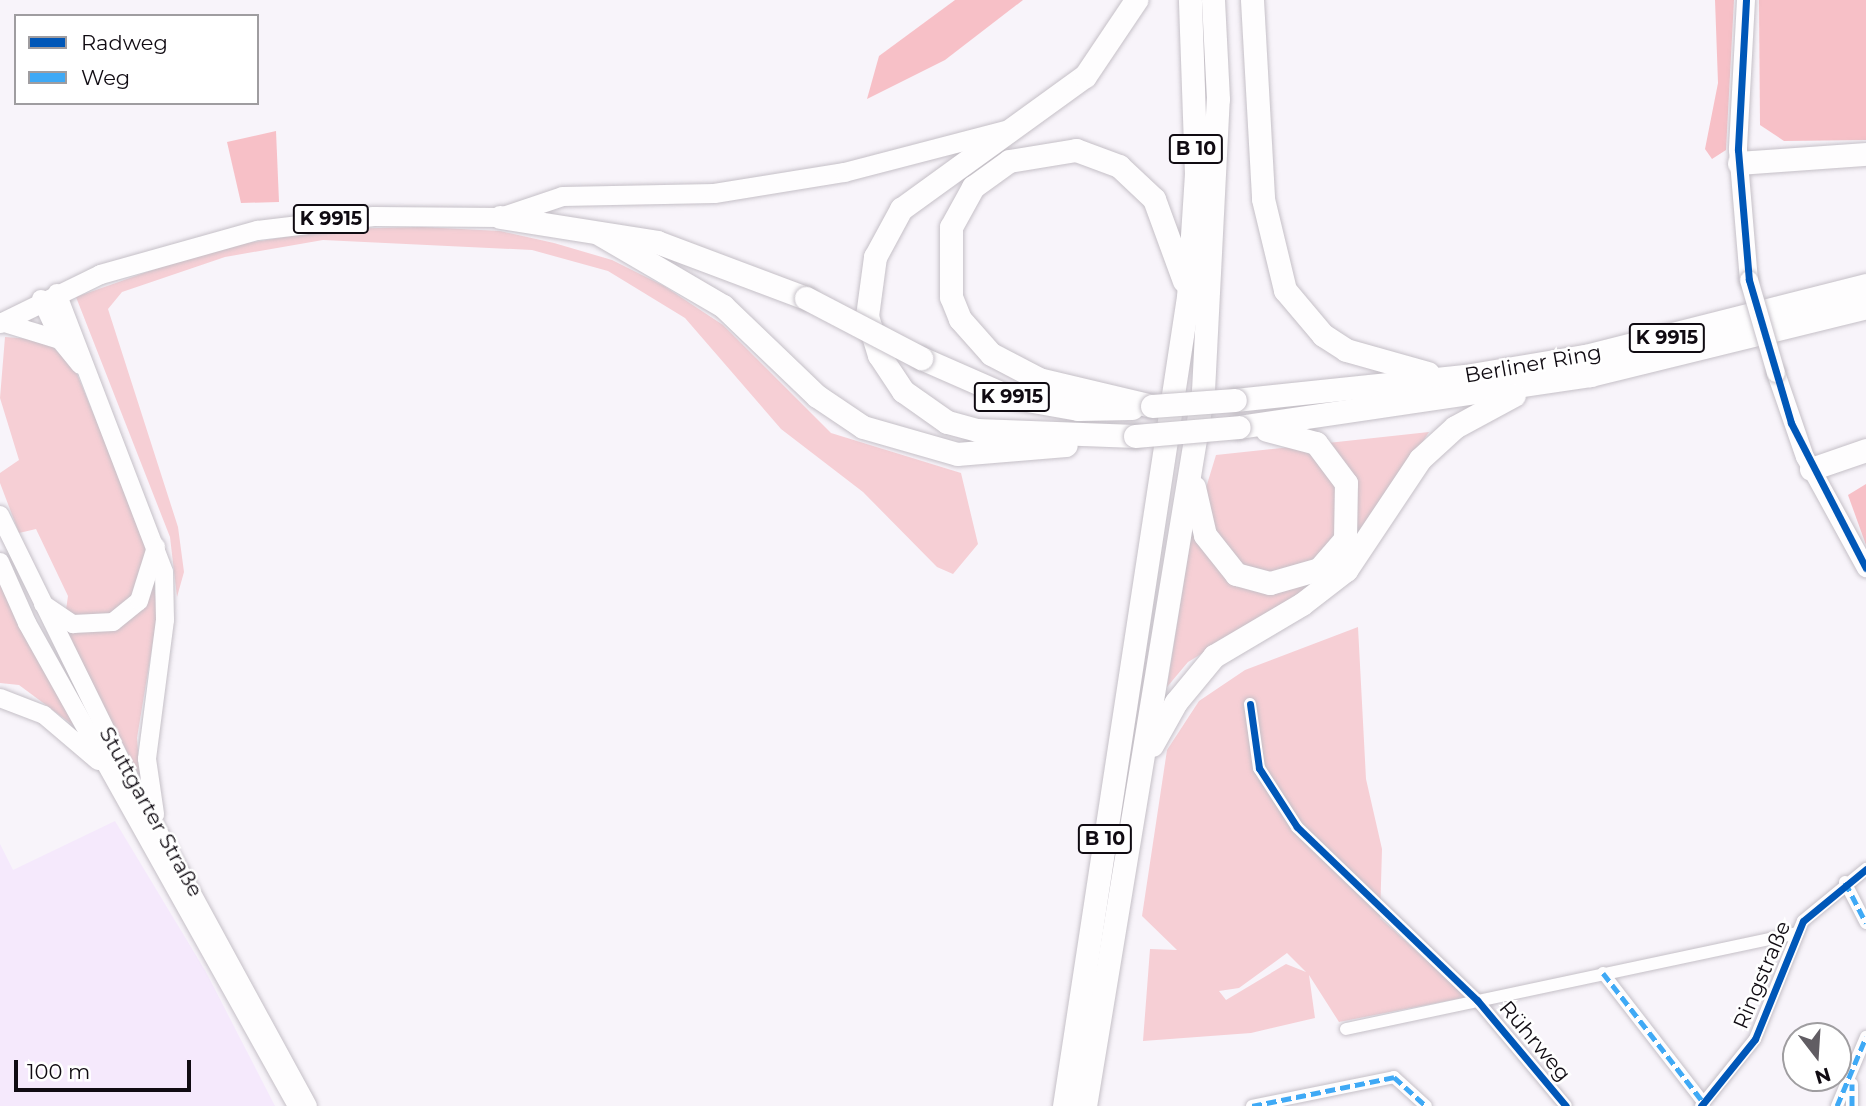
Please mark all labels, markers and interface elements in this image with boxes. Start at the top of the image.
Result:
legend [14,14,259,105]
text: Radweg [81,30,168,55]
text: Weg [81,65,130,90]
road number: B 10 [1168,134,1224,164]
road number: K 9915 [292,204,370,234]
road number: K 9915 [1628,322,1706,354]
street label: Berliner Ring [1463,340,1603,388]
road number: K 9915 [974,382,1050,412]
street label: Stuttgarter Straße [94,723,208,901]
road number: B 10 [1077,824,1133,854]
street label: Ringstraße [1728,917,1796,1033]
street label: Rührweg [1494,996,1576,1086]
north arrow [1782,1022,1852,1092]
scale bar [18,1046,194,1090]
text: 100 m [27,1059,90,1084]
text: N [1812,1062,1833,1089]

